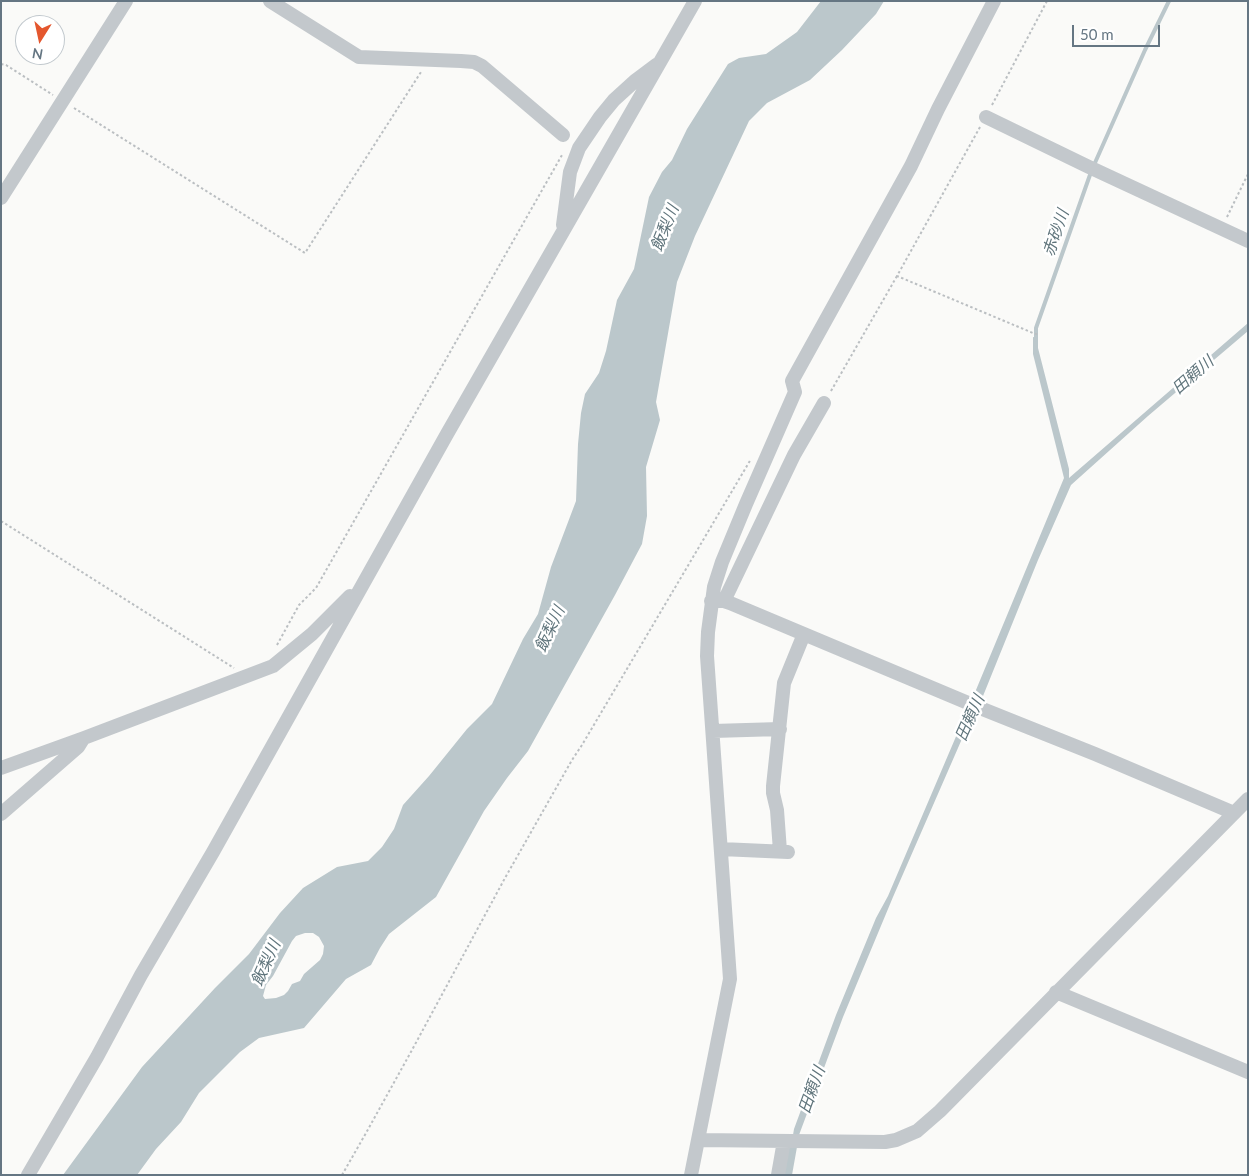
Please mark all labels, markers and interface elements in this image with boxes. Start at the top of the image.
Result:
north arrow [15,15,65,65]
scale bar [1074,15,1162,47]
text: 50 m [1080,25,1114,43]
text: N [31,45,44,64]
water label: 飯梨川 [647,202,683,254]
water label: 赤砂川 [1039,207,1073,259]
water label: 田頼川 [1169,352,1217,398]
water label: 飯梨川 [531,603,569,655]
water label: 田頼川 [951,692,989,744]
water label: 飯梨川 [247,937,285,989]
water label: 田頼川 [795,1064,829,1116]

